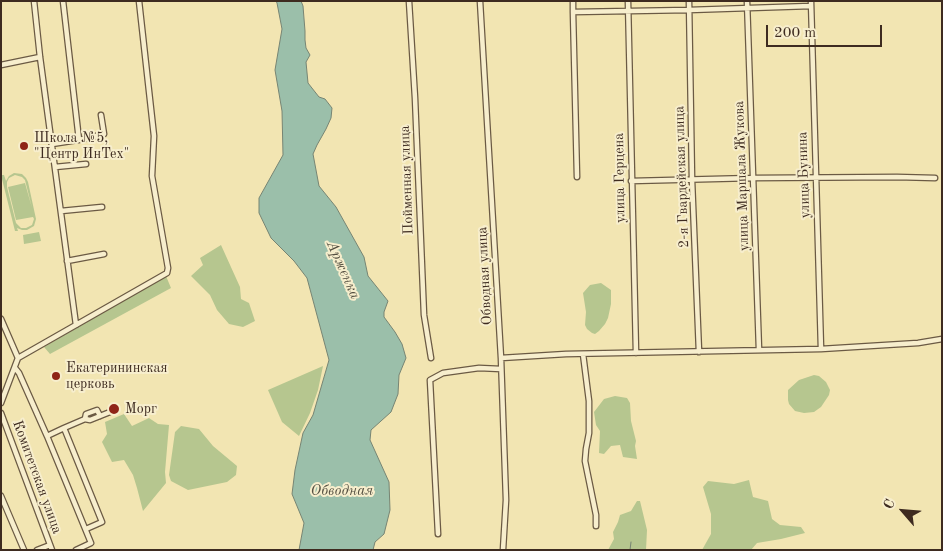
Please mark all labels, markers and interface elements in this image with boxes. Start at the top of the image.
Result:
scale bar [768,15,884,47]
text: 200 m [774,26,816,41]
street label: улица Маршала Жукова [731,101,753,251]
street label: 2-я Гвардейская улица [671,106,693,248]
street label: Пойменная улица [397,125,417,235]
place label: Школа №5, "Центр ИнТех" [34,130,129,162]
street label: улица Бунина [794,131,814,219]
street label: улица Герцена [611,133,629,223]
marker: Школа №5, "Центр ИнТех" [18,140,30,152]
street label: Обводная улица [474,226,496,326]
water label: Арженка [322,238,364,302]
place label: Екатерининская церковь [66,360,168,392]
marker: Екатерининская церковь [50,370,62,382]
place label: Морг [125,401,157,417]
marker: Морг [107,402,121,416]
street label: Комитетская улица [9,418,65,536]
water label: Обводная [311,482,373,500]
north arrow [878,486,928,536]
text: С [881,497,898,511]

